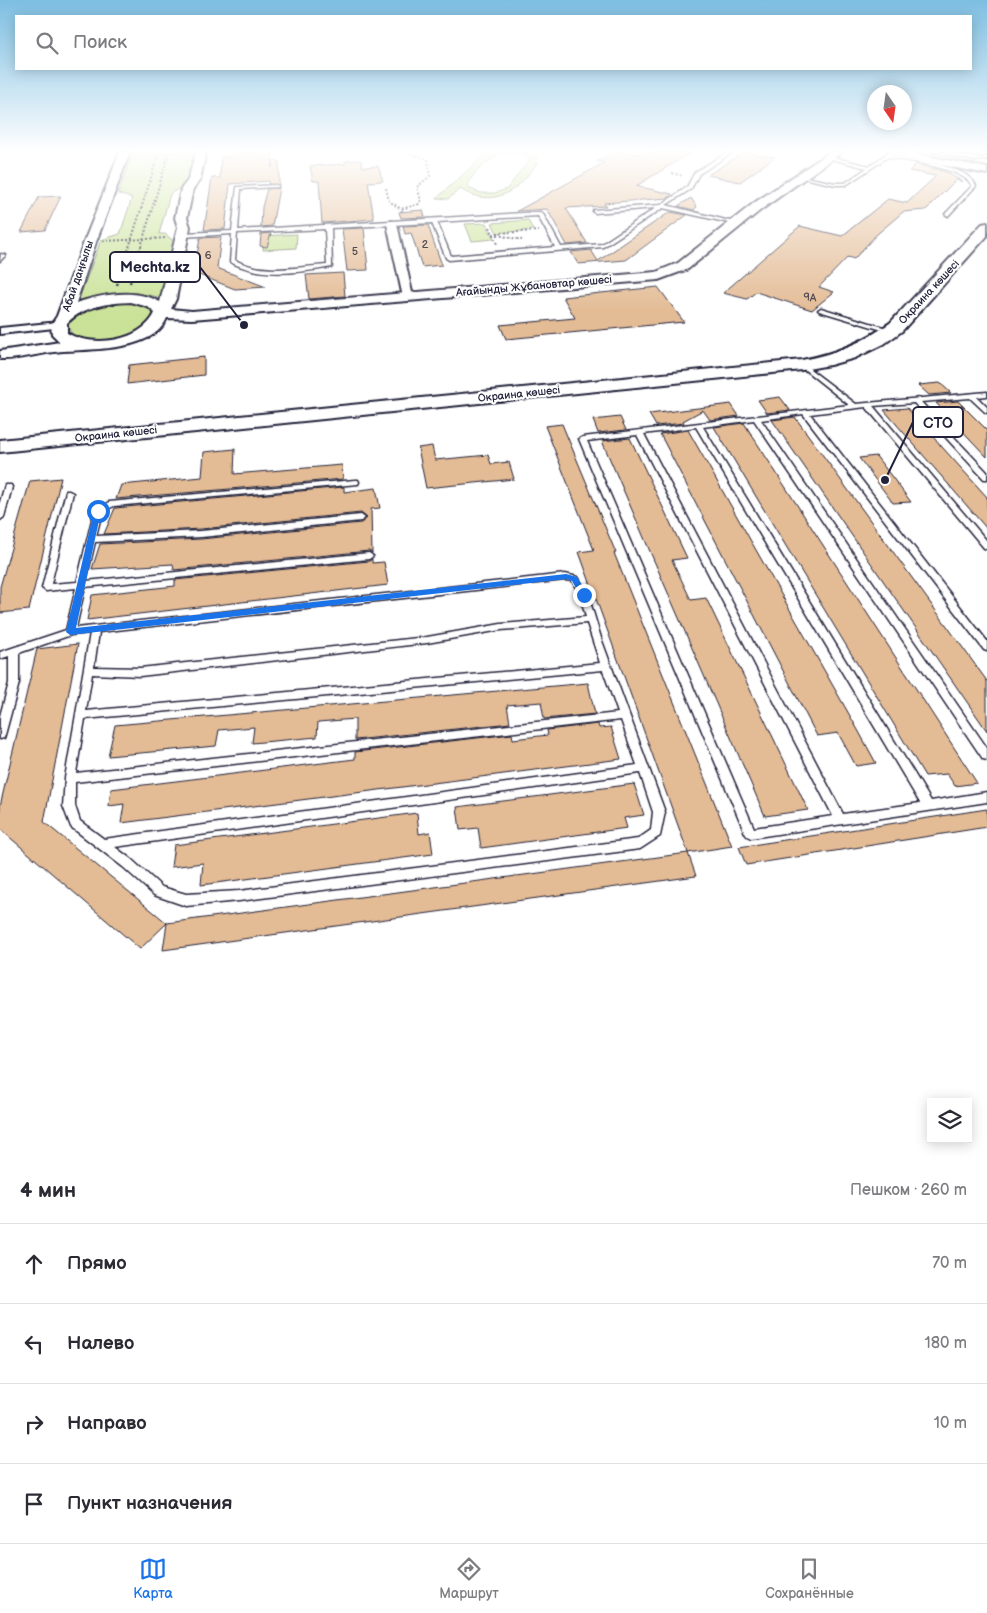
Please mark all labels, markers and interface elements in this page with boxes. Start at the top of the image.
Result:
search box [15,15,972,70]
icon: search [33,29,61,57]
text: Поиск [73,31,127,54]
north arrow [867,85,912,130]
house number: 2 [422,238,429,251]
street label: Абай даңғылы [59,239,96,314]
house number: 5 [352,245,358,258]
house number: 6 [205,249,212,262]
callout: Mechta.kz [110,252,200,282]
street label: Окраина көшесі [896,257,962,327]
text: Mechta.kz [120,258,191,277]
street label: Ағайынды Жұбановтар көшесі [454,273,613,299]
house number: 9А [803,291,817,304]
street label: Окраина көшесі [477,383,561,405]
callout: СТО [913,407,963,437]
text: СТО [923,414,953,433]
street label: Окраина көшесі [74,423,158,445]
route start [87,500,110,523]
route end [573,584,596,607]
map controls [927,1098,972,1143]
button: layers [927,1098,972,1143]
text: 4 мин [20,1178,76,1203]
text: Пешком · 260 m [850,1181,967,1200]
icon: ahead [20,1250,48,1278]
text: Прямо [67,1252,127,1275]
text: 70 m [932,1254,967,1273]
icon: left [20,1330,48,1358]
text: Налево [67,1332,134,1355]
text: 180 m [925,1334,967,1353]
icon: right [20,1410,48,1438]
text: Направо [67,1412,147,1435]
text: 10 m [934,1414,967,1433]
icon: arrive [20,1490,48,1518]
text: Пункт назначения [67,1492,232,1515]
tab: Карта [133,1555,173,1602]
tab: Маршрут [439,1555,499,1602]
tab: Сохранённые [765,1555,854,1602]

